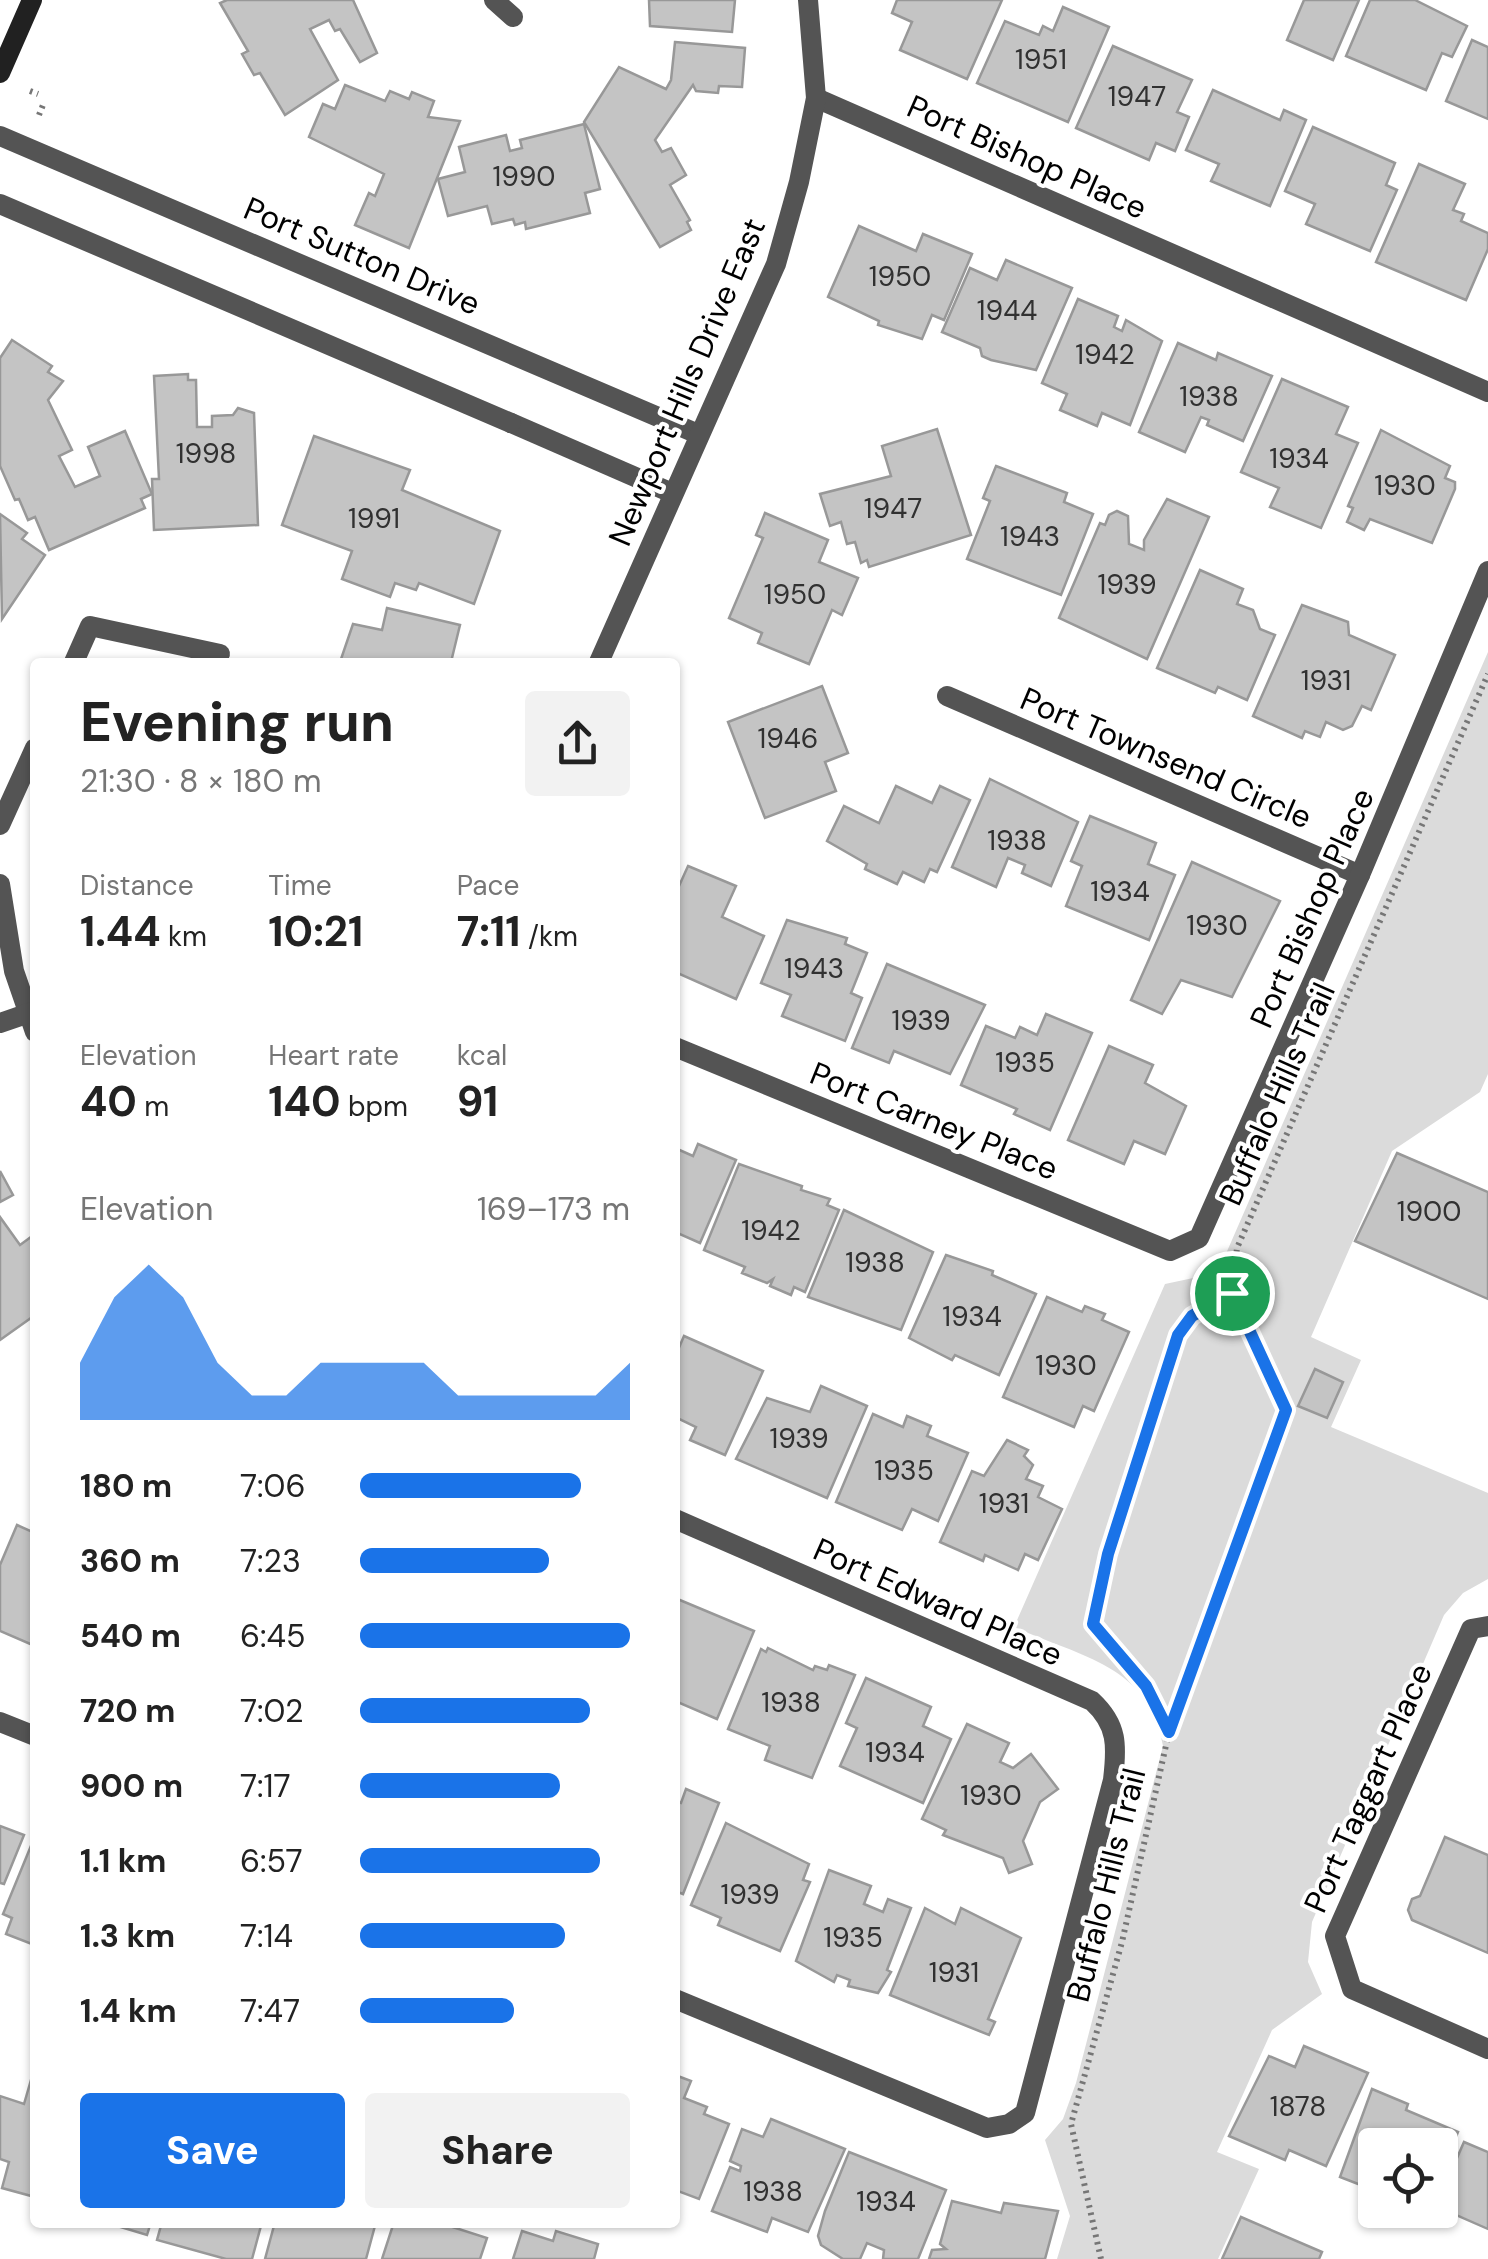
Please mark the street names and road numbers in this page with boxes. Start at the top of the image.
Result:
street label: Port Bishop Place [901,85,1153,229]
street label: Port Sutton Drive [237,187,487,325]
street label: Newport Hills Drive East [599,212,775,552]
street label: Port Townsend Circle [1014,678,1318,838]
street label: Port Bishop Place [1240,782,1384,1034]
street label: Buffalo Hills Trail [1209,976,1345,1212]
street label: Port Carney Place [804,1052,1064,1190]
street label: Port Edward Place [807,1528,1069,1676]
street label: Port Taggart Place [1294,1657,1442,1919]
street label: Buffalo Hills Trail [1057,1764,1155,2006]

